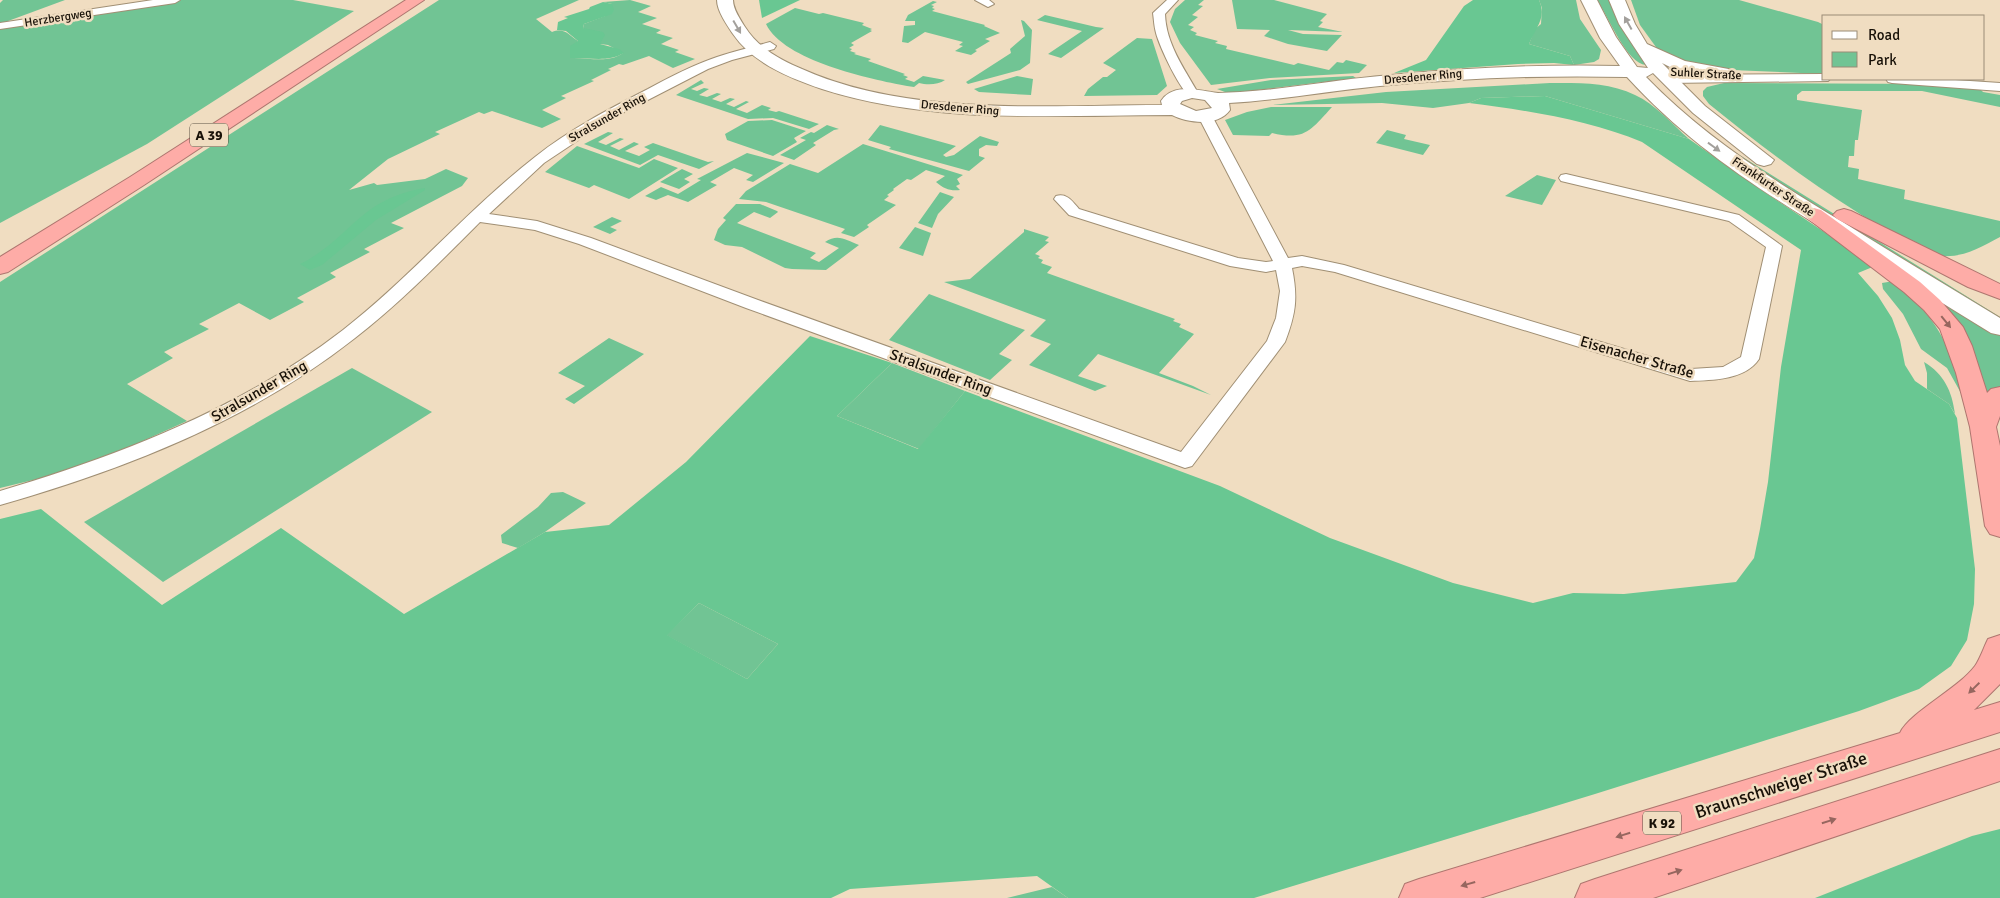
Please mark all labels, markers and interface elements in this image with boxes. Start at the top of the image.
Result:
street label: Herzbergweg [23,5,93,31]
legend [1822,15,1985,80]
one-way arrow [1623,17,1632,30]
one-way arrow [733,19,741,34]
text: Road [1868,26,1900,44]
text: Park [1868,51,1897,69]
street label: Suhler Straße [1670,65,1742,83]
street label: Dresdener Ring [1383,66,1463,88]
street label: Stralsunder Ring [566,90,648,146]
street label: Dresdener Ring [920,97,1000,119]
road number: A 39 [190,124,228,146]
one-way arrow [1708,142,1721,152]
street label: Frankfurter Straße [1729,154,1817,220]
one-way arrow [1941,315,1952,328]
street label: Eisenacher Straße [1578,332,1696,382]
street label: Stralsunder Ring [887,345,995,399]
street label: Stralsunder Ring [208,356,310,426]
one-way arrow [1968,682,1980,694]
street label: Braunschweiger Straße [1692,747,1870,823]
road number: K 92 [1643,811,1681,834]
one-way arrow [1822,817,1837,824]
one-way arrow [1616,832,1631,840]
one-way arrow [1668,868,1683,876]
one-way arrow [1461,880,1476,888]

